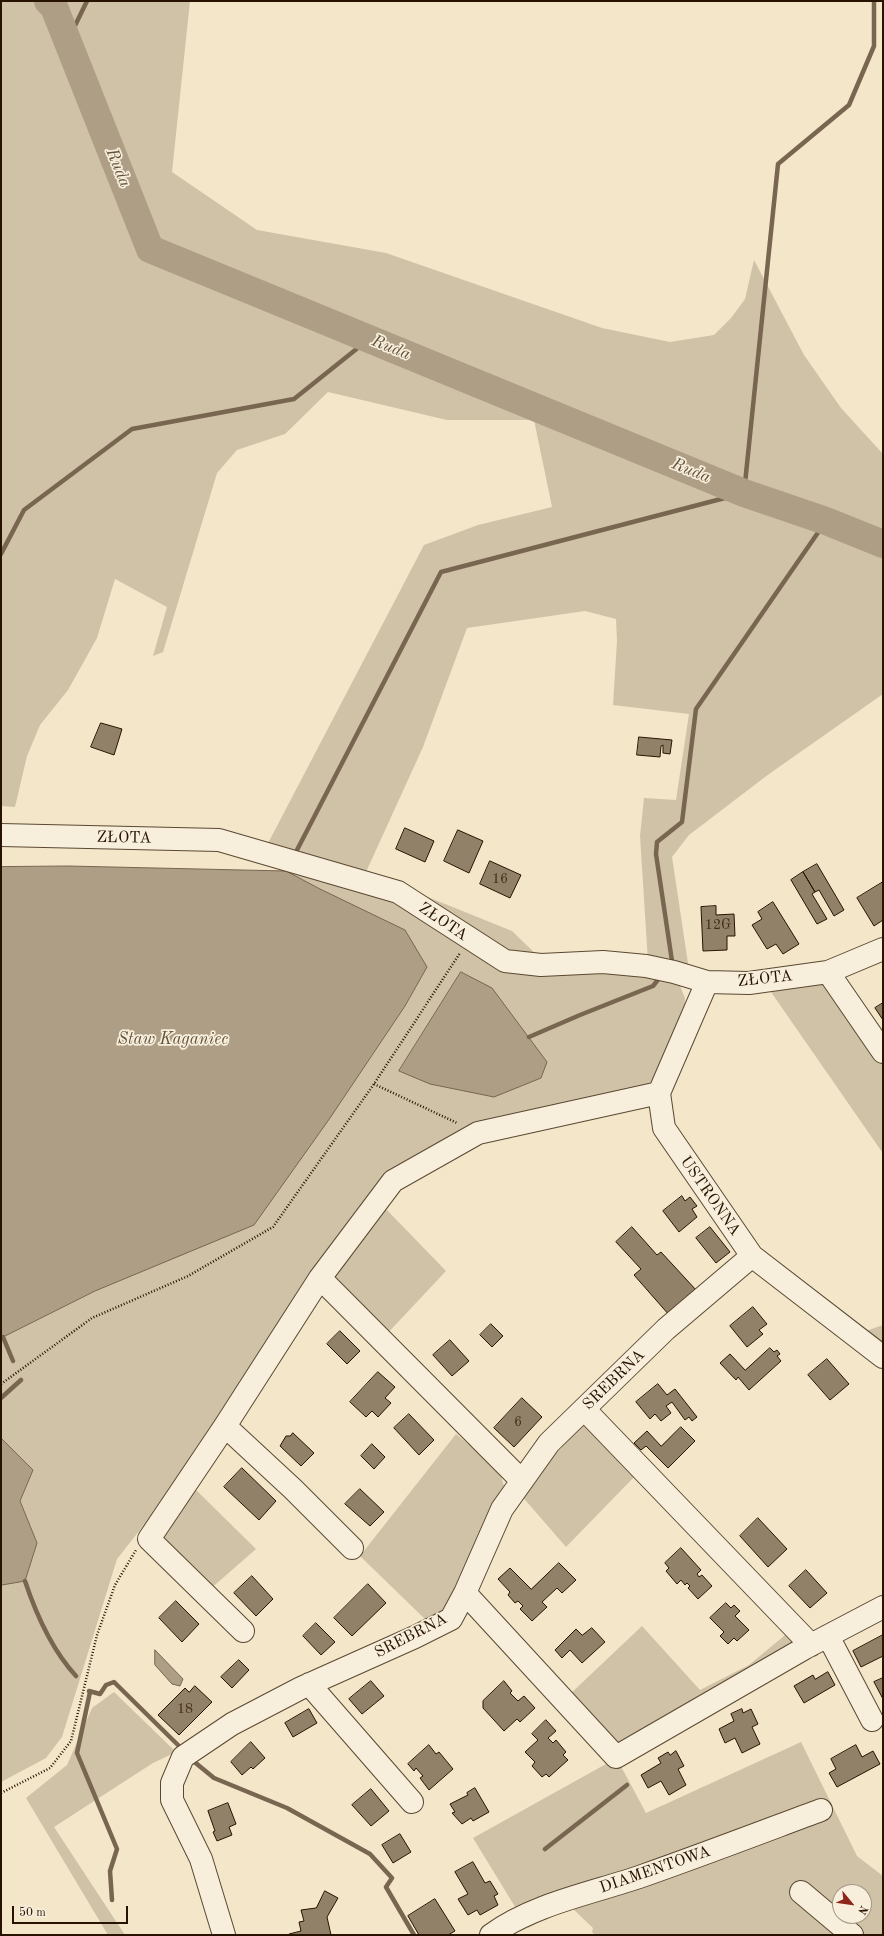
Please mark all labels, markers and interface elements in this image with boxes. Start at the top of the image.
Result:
water label: Ruda [101,146,135,190]
water label: Ruda [369,331,413,365]
water label: Ruda [669,454,713,488]
street label: ZŁOTA [96,828,152,848]
house number: 16 [492,871,508,887]
street label: ZŁOTA [415,899,471,945]
house number: 12G [705,917,731,933]
street label: ZŁOTA [737,967,793,991]
water label: Staw Kaganiec [118,1030,228,1050]
street label: USTRONNA [676,1152,744,1240]
street label: SREBRNA [579,1346,649,1414]
house number: 6 [514,1414,522,1430]
street label: SREBRNA [371,1610,451,1662]
house number: 18 [177,1701,193,1717]
street label: DIAMENTOWA [597,1842,713,1898]
north arrow [832,1884,872,1924]
scale bar [14,1898,130,1924]
text: N [855,1903,869,1916]
text: 50 m [19,1907,46,1919]

